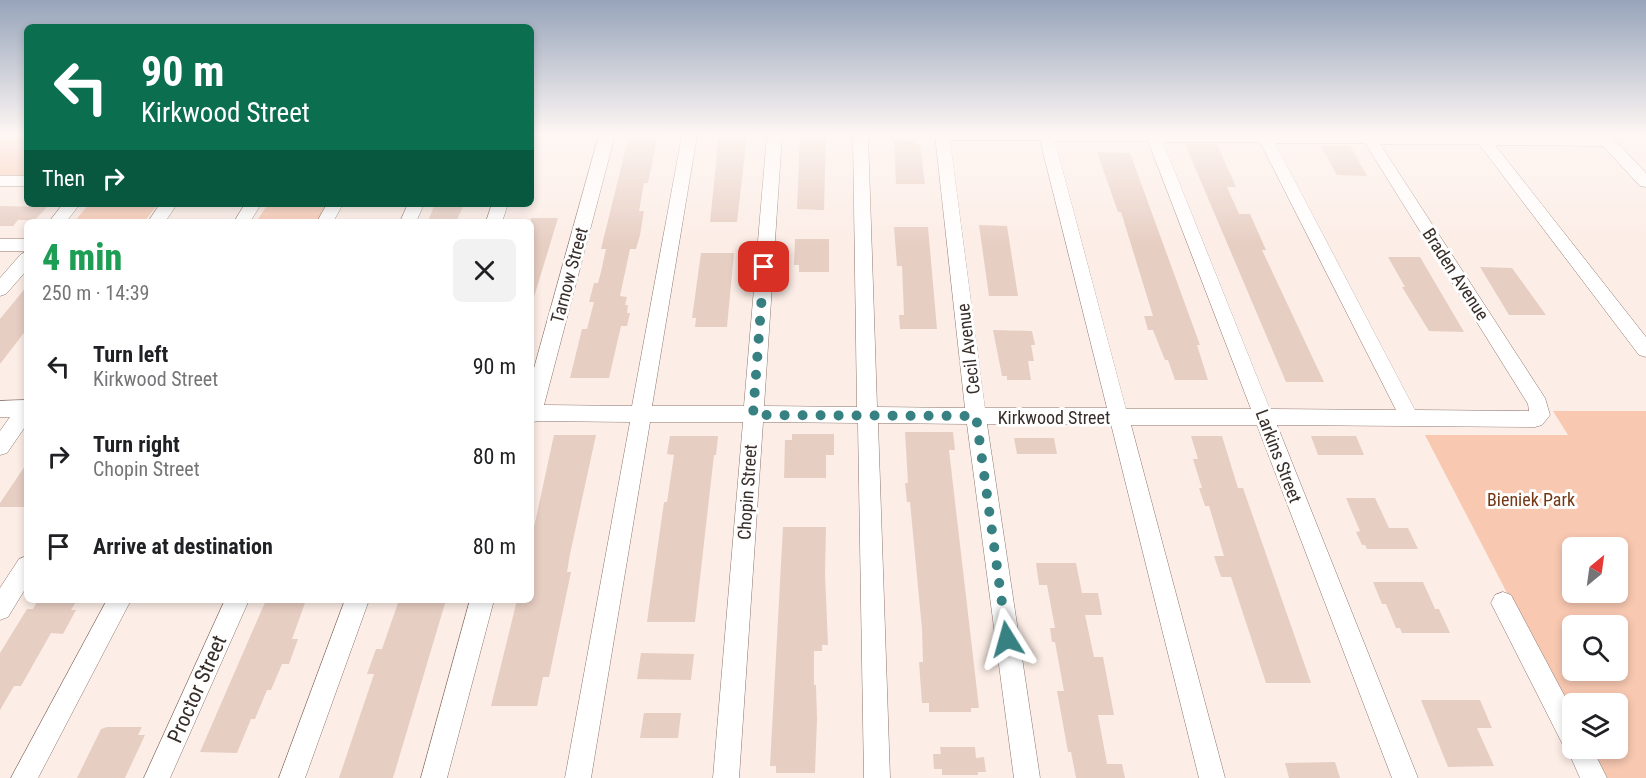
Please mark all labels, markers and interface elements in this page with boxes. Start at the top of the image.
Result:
text: 90 m [141,47,224,96]
icon: left [42,48,120,126]
text: Kirkwood Street [141,97,310,129]
icon: right [97,162,130,195]
text: Then [42,166,85,191]
street label: Braden Avenue [1418,224,1494,324]
street label: Tarnow Street [546,225,592,325]
text: 4 min [42,237,122,279]
button: close [453,239,516,302]
pin [738,241,789,292]
icon: arrive [747,250,780,283]
text: 250 m · 14:39 [42,281,149,305]
street label: Cecil Avenue [952,302,984,396]
text: Turn left [93,342,168,367]
icon: left [42,350,75,383]
text: 90 m [473,354,516,379]
text: Kirkwood Street [93,367,218,391]
street label: Larkins Street [1252,406,1306,506]
street label: Kirkwood Street [998,407,1110,428]
text: Turn right [93,432,180,457]
icon: right [42,440,75,473]
street label: Chopin Street [733,443,761,541]
text: 80 m [473,444,516,469]
text: Chopin Street [93,457,200,481]
park label: Bieniek Park [1487,489,1575,510]
icon: arrive [42,530,75,563]
text: Arrive at destination [93,534,273,559]
text: 80 m [473,534,516,559]
north arrow [1562,537,1628,603]
map controls [1562,537,1628,759]
position arrow [975,607,1039,671]
button: search [1562,615,1628,681]
street label: Proctor Street [163,632,231,746]
button: layers [1562,693,1628,759]

